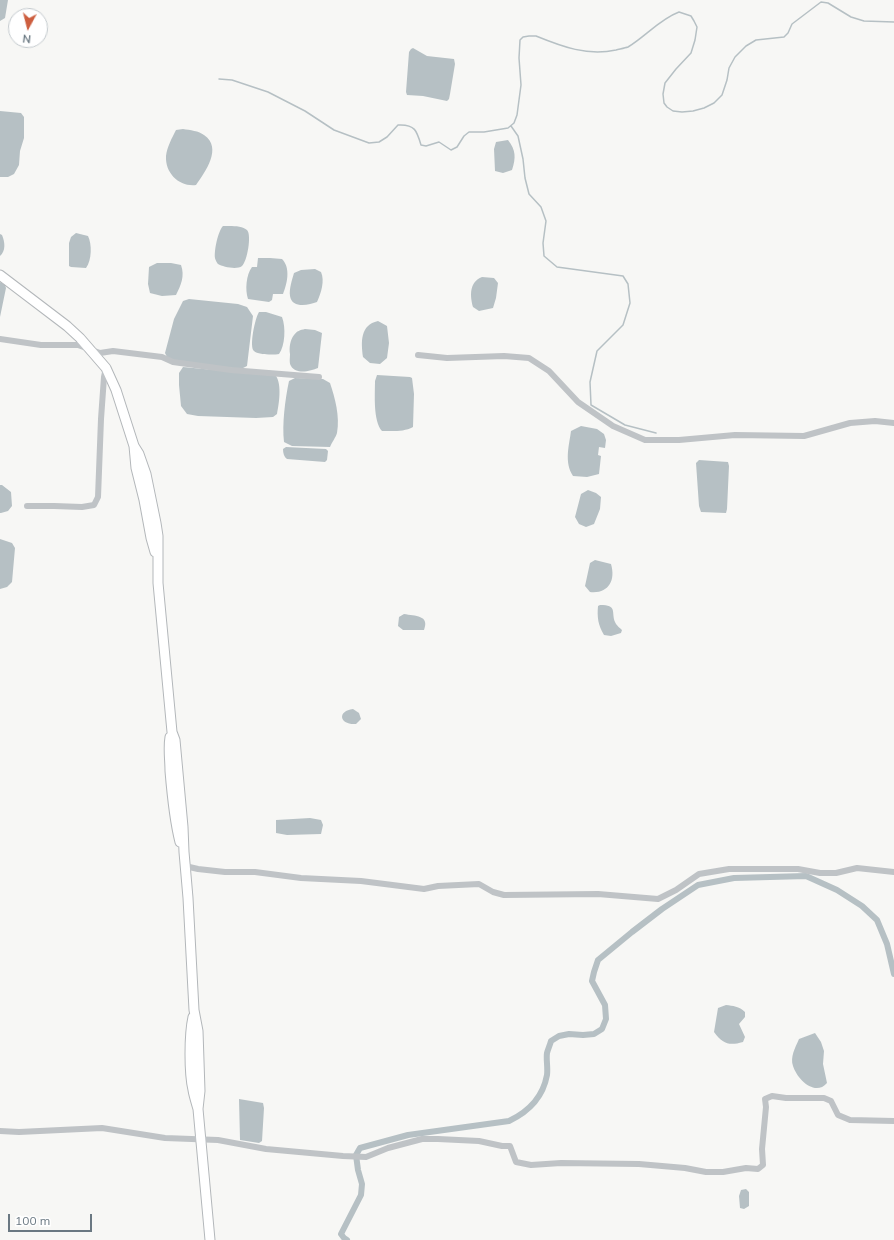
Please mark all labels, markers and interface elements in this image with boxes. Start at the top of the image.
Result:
north arrow [8,8,48,48]
text: N [22,31,32,46]
scale bar [10,1206,94,1232]
text: 100 m [15,1213,50,1228]

